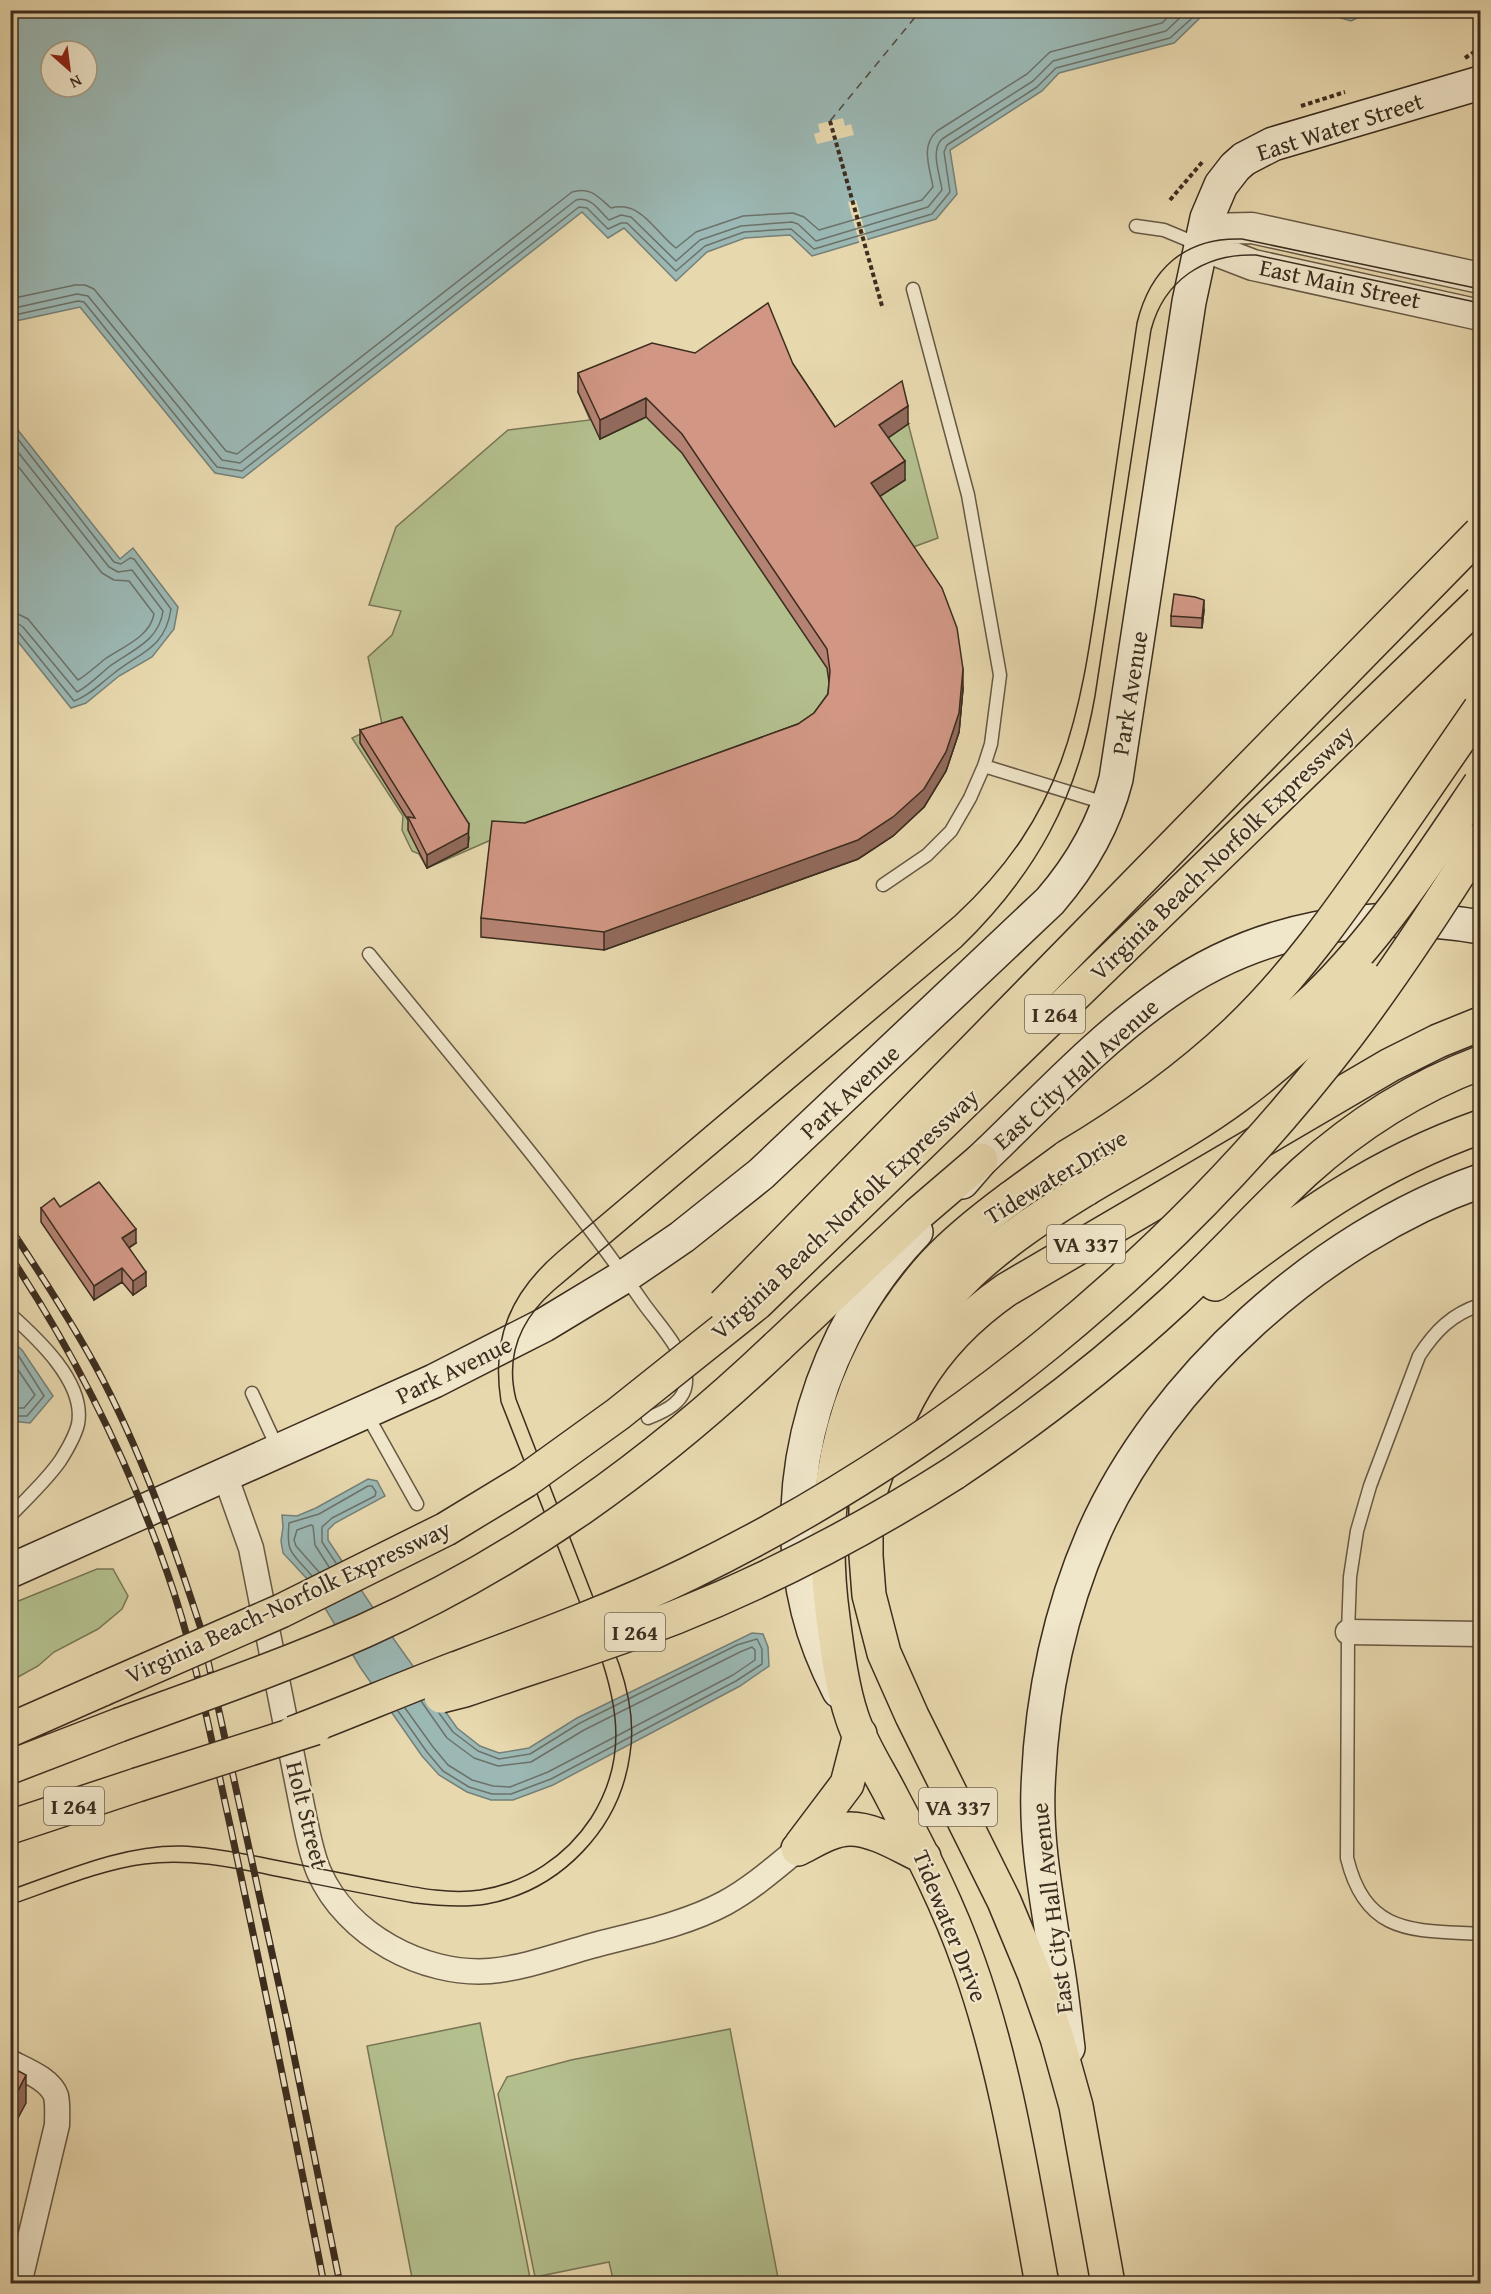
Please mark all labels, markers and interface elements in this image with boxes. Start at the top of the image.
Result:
north arrow [39,39,99,99]
text: N [65,69,86,95]
street label: East Water Street [1252,83,1428,170]
street label: East Main Street [1256,249,1424,318]
street label: Park Avenue [1102,628,1157,758]
street label: Virginia Beach-Norfolk Expressway [1082,717,1362,989]
street label: East City Hall Avenue [985,990,1166,1158]
road number: I 264 [1025,995,1085,1033]
street label: Park Avenue [792,1036,907,1147]
street label: Virginia Beach-Norfolk Expressway [703,1080,987,1348]
street label: Tidewater Drive [978,1120,1134,1233]
road number: VA 337 [1047,1225,1125,1263]
street label: Park Avenue [390,1326,518,1413]
street label: Virginia Beach-Norfolk Expressway [119,1511,456,1692]
road number: I 264 [605,1613,665,1651]
street label: Holt Street [277,1758,338,1873]
road number: I 264 [44,1787,104,1825]
road number: VA 337 [919,1788,997,1826]
street label: East City Hall Avenue [1021,1801,1082,2015]
street label: Tidewater Drive [904,1845,997,2007]

